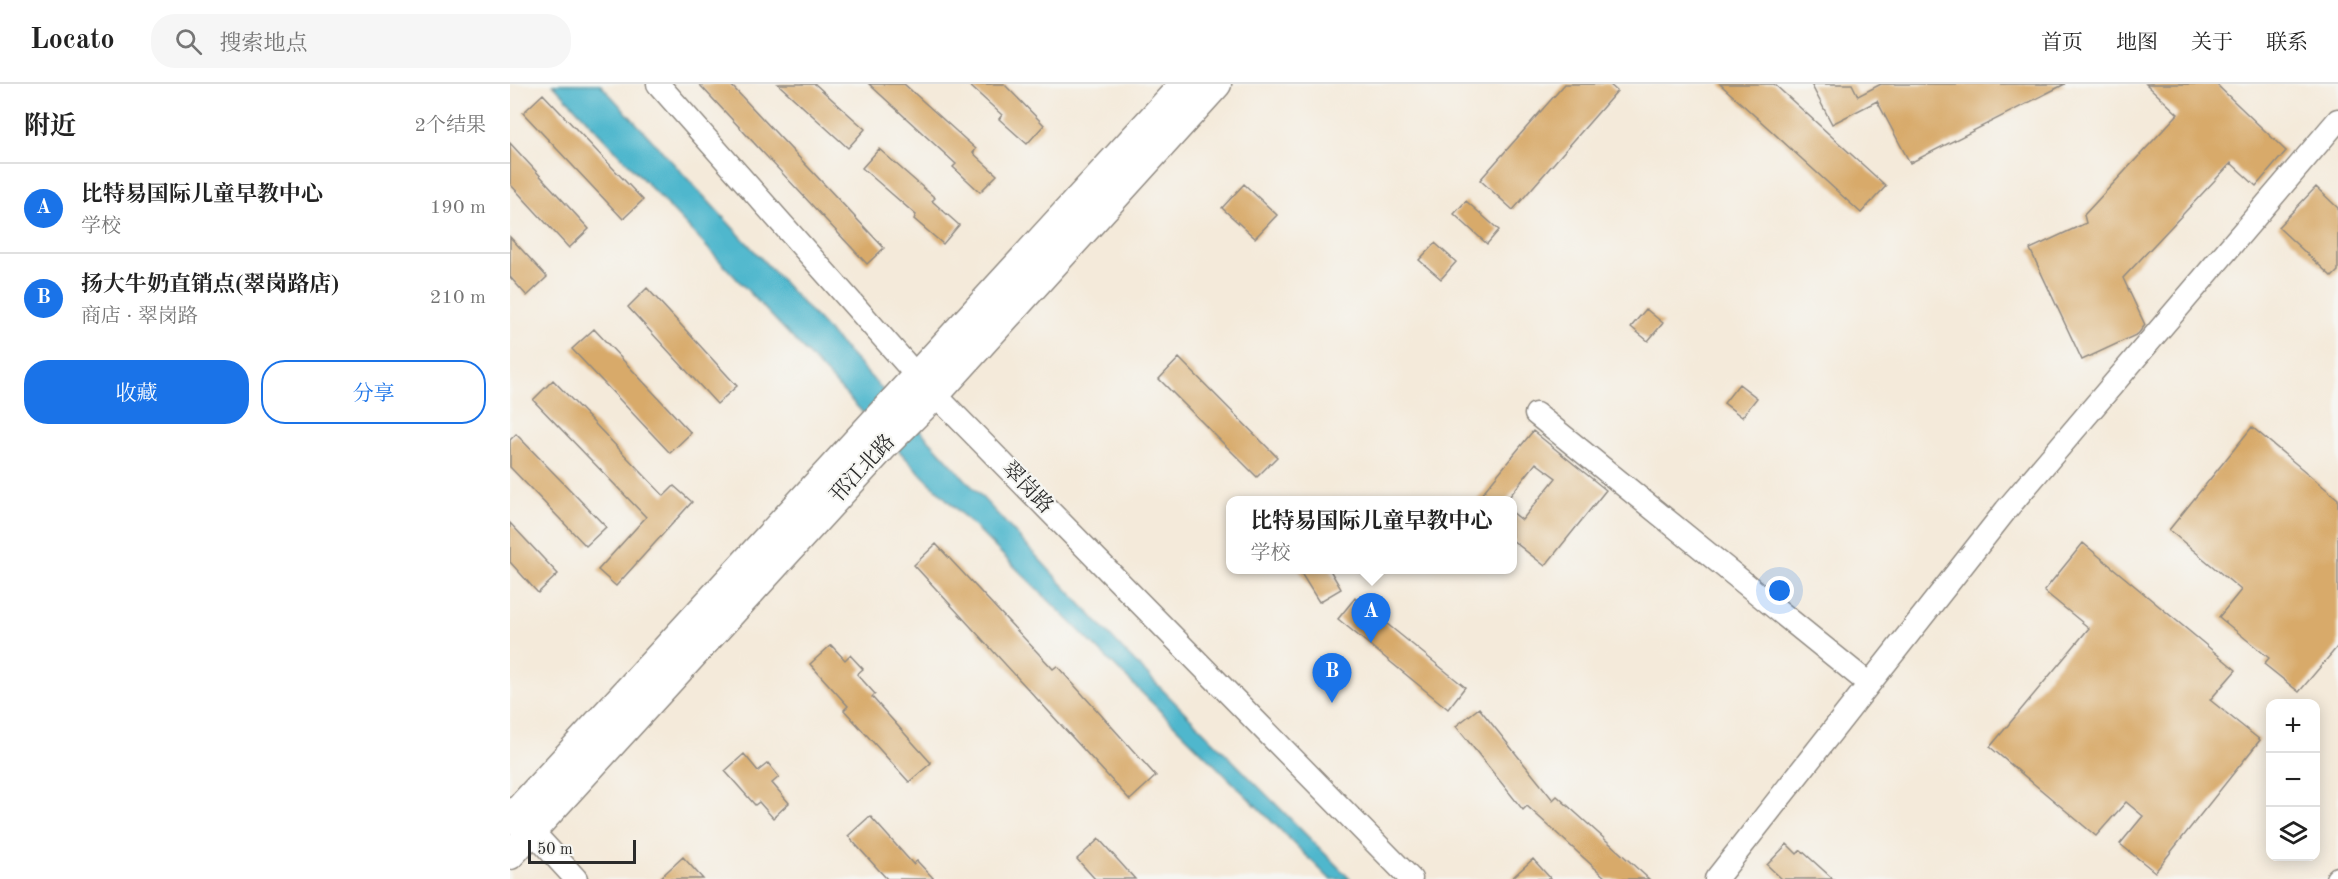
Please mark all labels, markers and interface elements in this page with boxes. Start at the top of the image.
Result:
search box [151,14,571,68]
icon: search [172,25,205,58]
text: Locato [30,27,115,55]
text: 搜索地点 [220,33,308,55]
text: 首页 [2041,33,2083,54]
text: 地图 [2116,33,2158,54]
text: 关于 [2191,33,2233,54]
text: 联系 [2266,33,2308,54]
text: 附近 [24,114,76,140]
text: 2个结果 [414,116,486,136]
text: 比特易国际儿童早教中心 [81,184,323,206]
text: A [36,198,51,218]
text: 190 m [430,198,486,218]
text: 学校 [81,217,121,237]
text: 扬大牛奶直销点(翠岗路店) [81,274,339,296]
text: B [36,288,51,308]
text: 210 m [430,288,486,308]
text: 商店 · 翠岗路 [81,307,198,327]
button: 收藏 [24,360,249,424]
button: 分享 [261,360,486,424]
street label: 邗江北路 [825,430,899,507]
street label: 翠岗路 [998,457,1058,518]
popup [1226,496,1517,574]
text: 比特易国际儿童早教中心 [1250,511,1493,533]
text: 学校 [1250,544,1290,564]
your location [1765,576,1794,605]
pin: A [1352,594,1390,643]
pin: B [1312,654,1352,703]
map controls [2266,699,2320,861]
button: + [2266,699,2320,753]
button: − [2266,753,2320,807]
button: layers [2266,807,2320,861]
scale bar [528,837,636,864]
text: 50 m [537,842,573,858]

